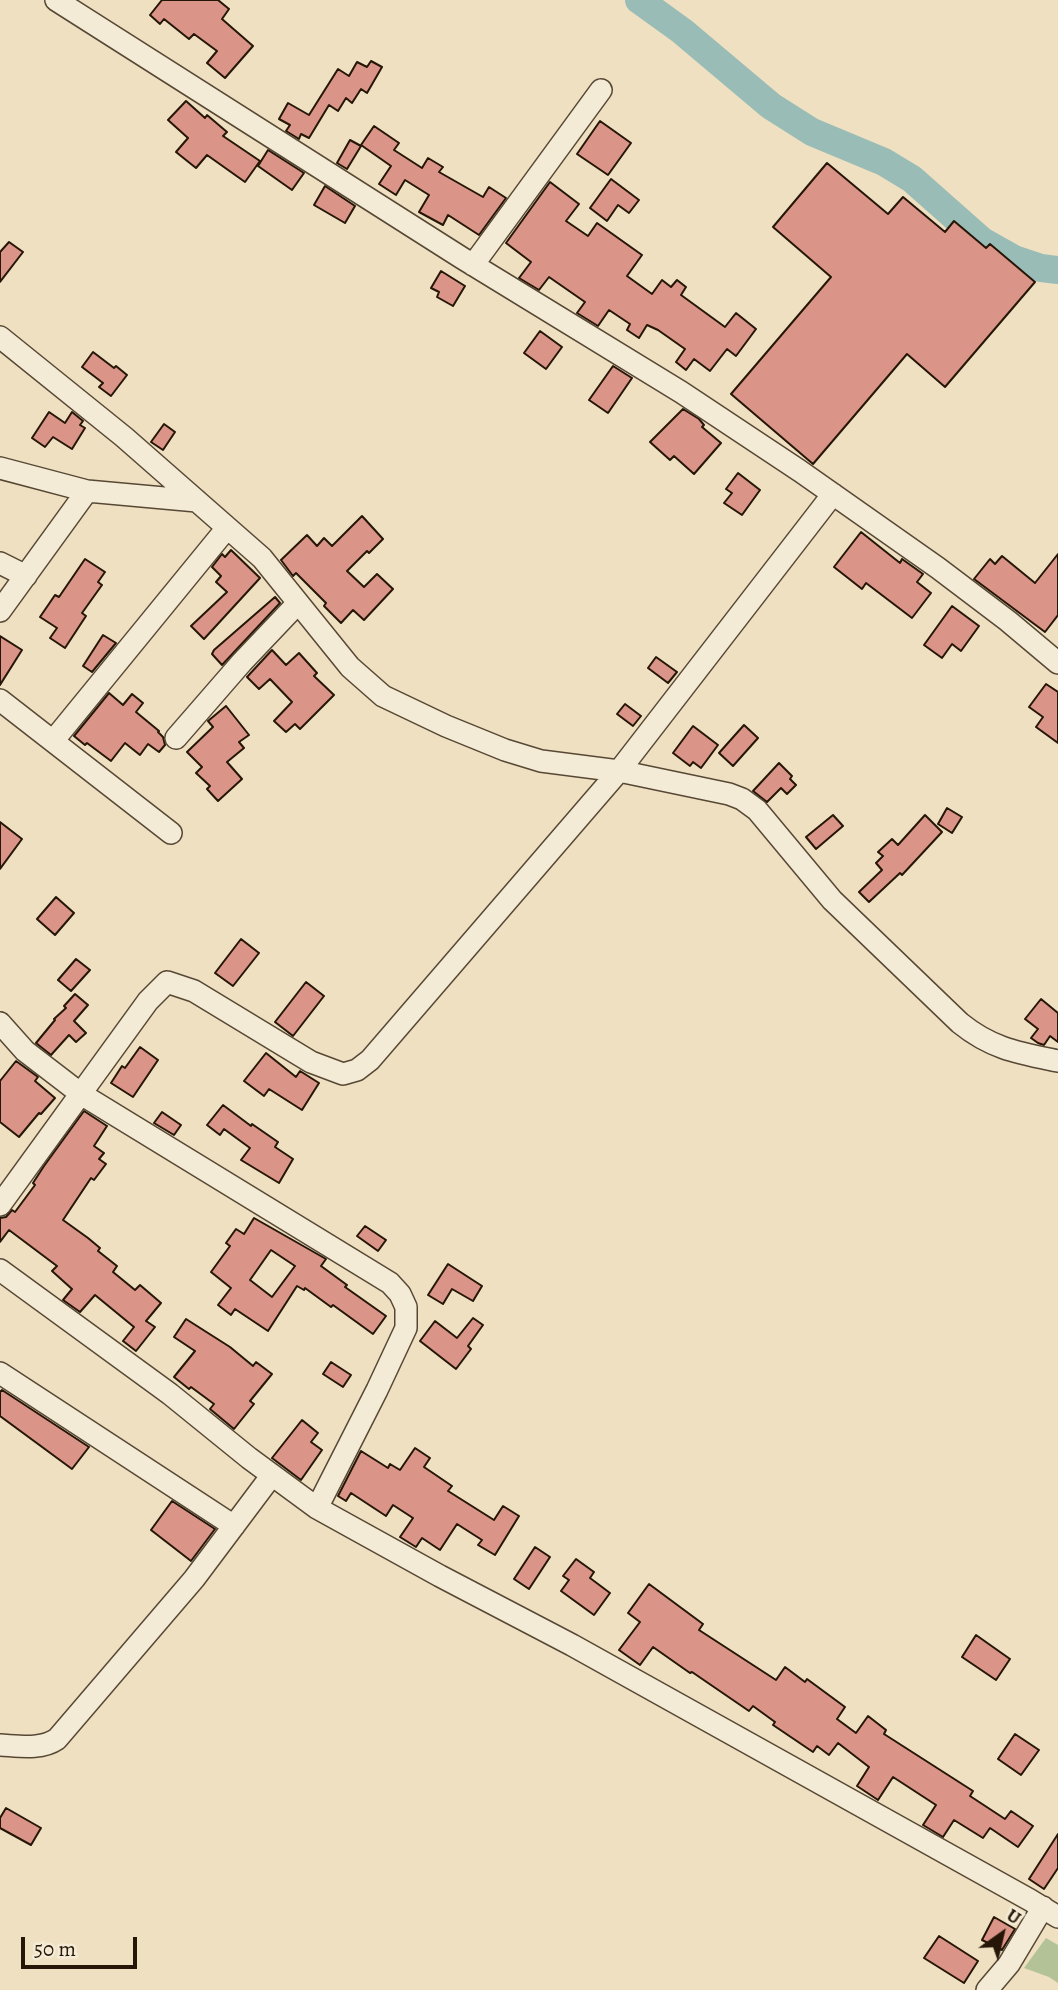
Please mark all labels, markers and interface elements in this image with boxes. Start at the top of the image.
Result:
north arrow [967,1899,1037,1969]
text: U [1001,1902,1026,1931]
scale bar [24,1924,140,1968]
text: 50 m [34,1935,76,1963]

